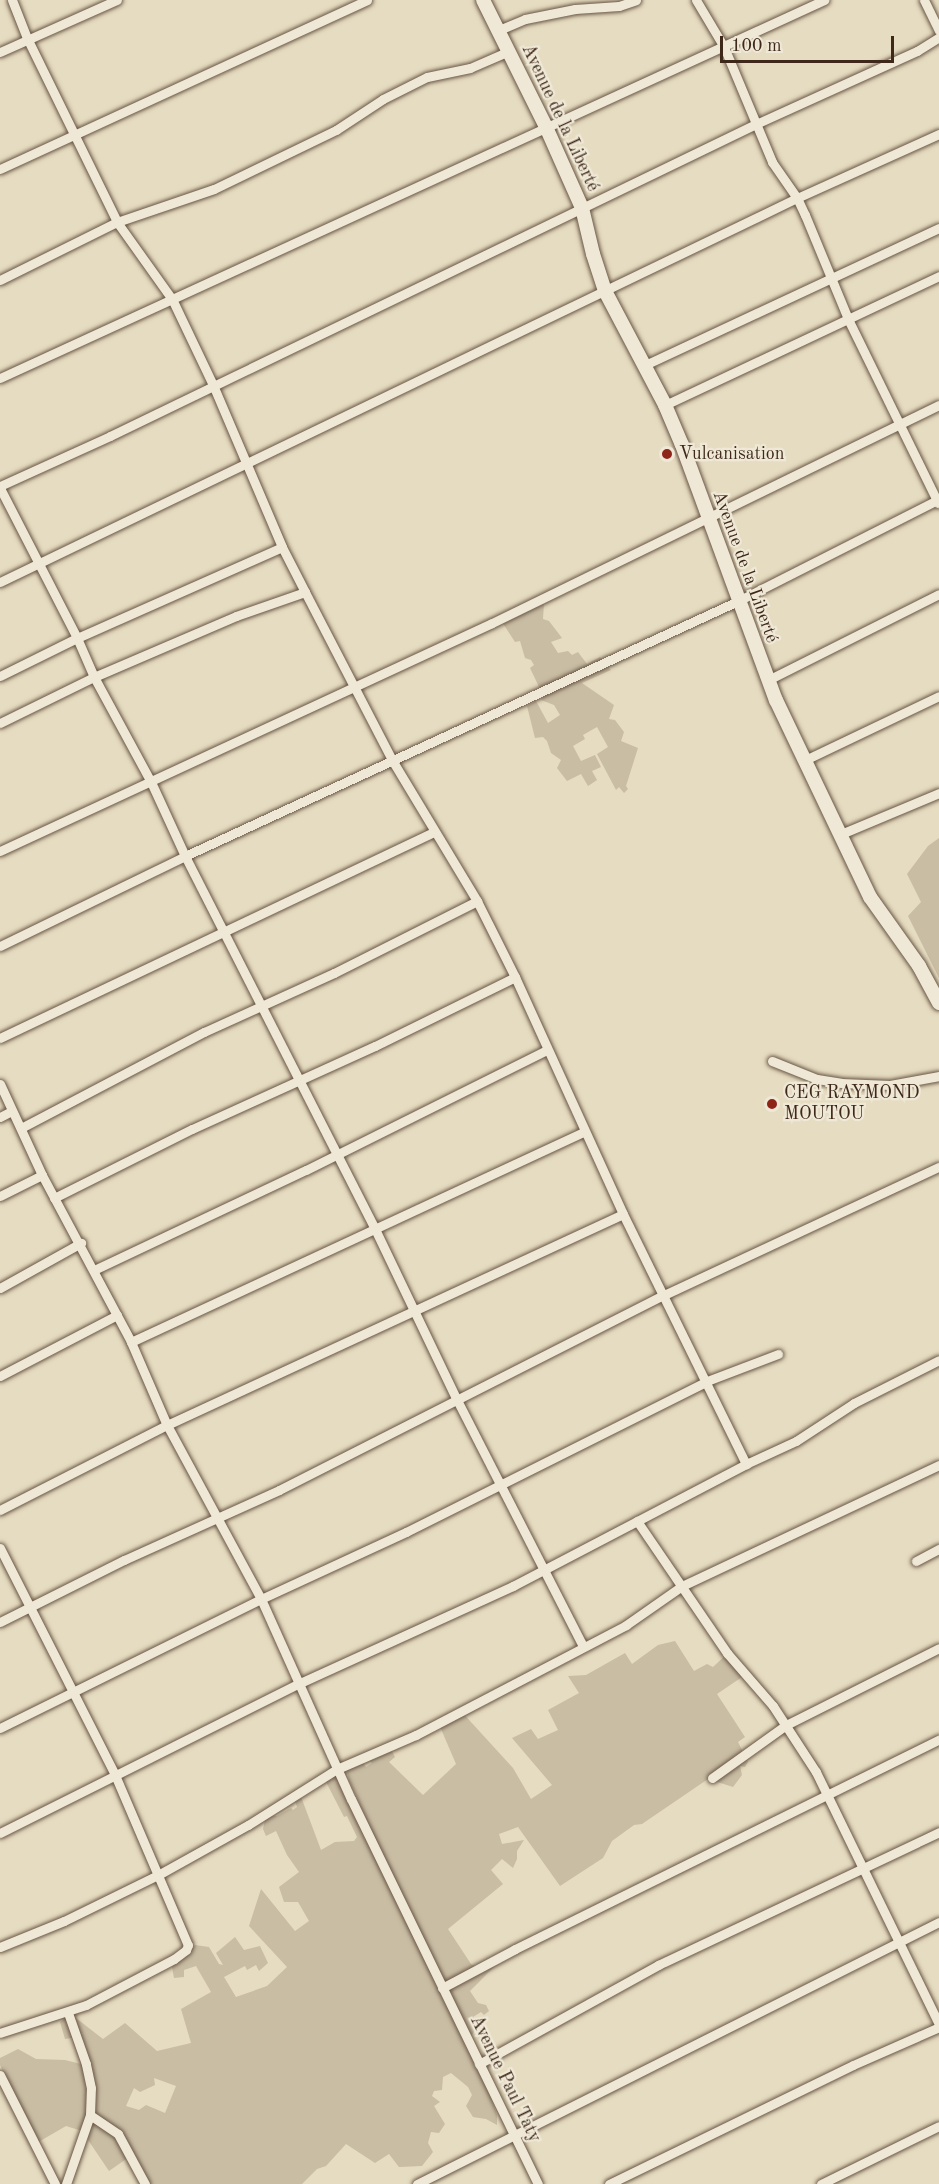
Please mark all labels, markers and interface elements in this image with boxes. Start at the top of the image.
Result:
scale bar [723,24,897,62]
text: 100 m [731,37,782,55]
street label: Avenue de la Liberté [516,41,604,195]
place label: Vulcanisation [679,443,784,465]
marker: Vulcanisation [660,447,674,461]
street label: Avenue de la Liberté [707,488,783,646]
place label: CEG RAYMOND MOUTOU [784,1083,920,1126]
marker: CEG RAYMOND MOUTOU [765,1097,779,1111]
street label: Avenue Paul Taty [465,2012,545,2146]

